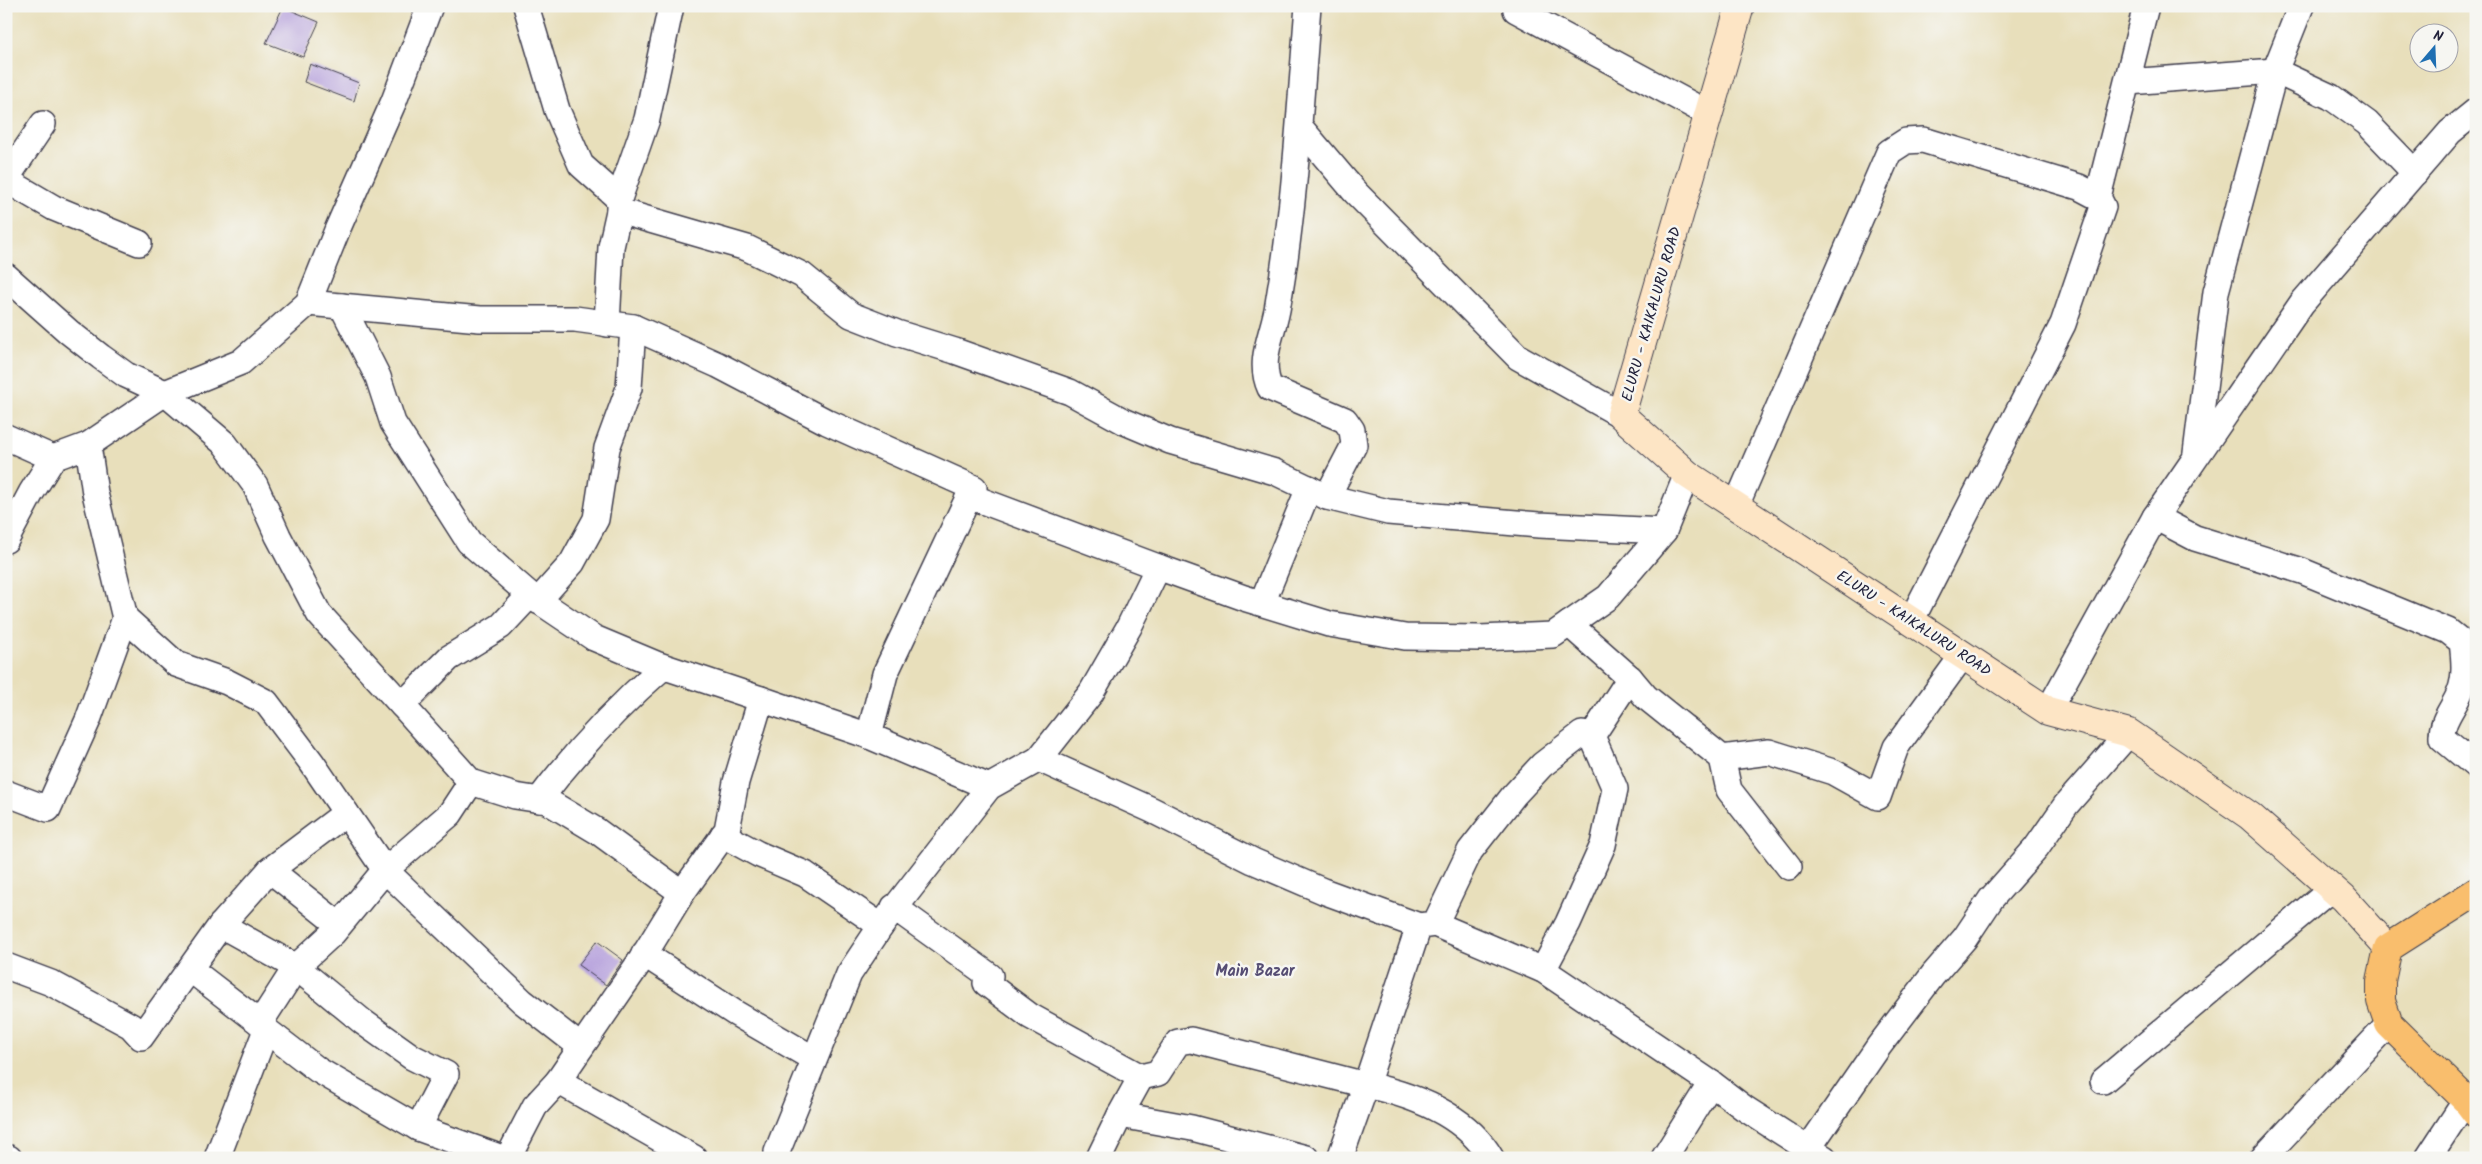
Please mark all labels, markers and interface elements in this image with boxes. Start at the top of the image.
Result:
north arrow [2410,22,2460,72]
text: N [2430,25,2446,49]
street label: ELURU - KAIKALURU ROAD [1616,224,1689,405]
street label: ELURU - KAIKALURU ROAD [1831,565,1996,683]
district label: Main Bazar [1215,959,1296,984]

